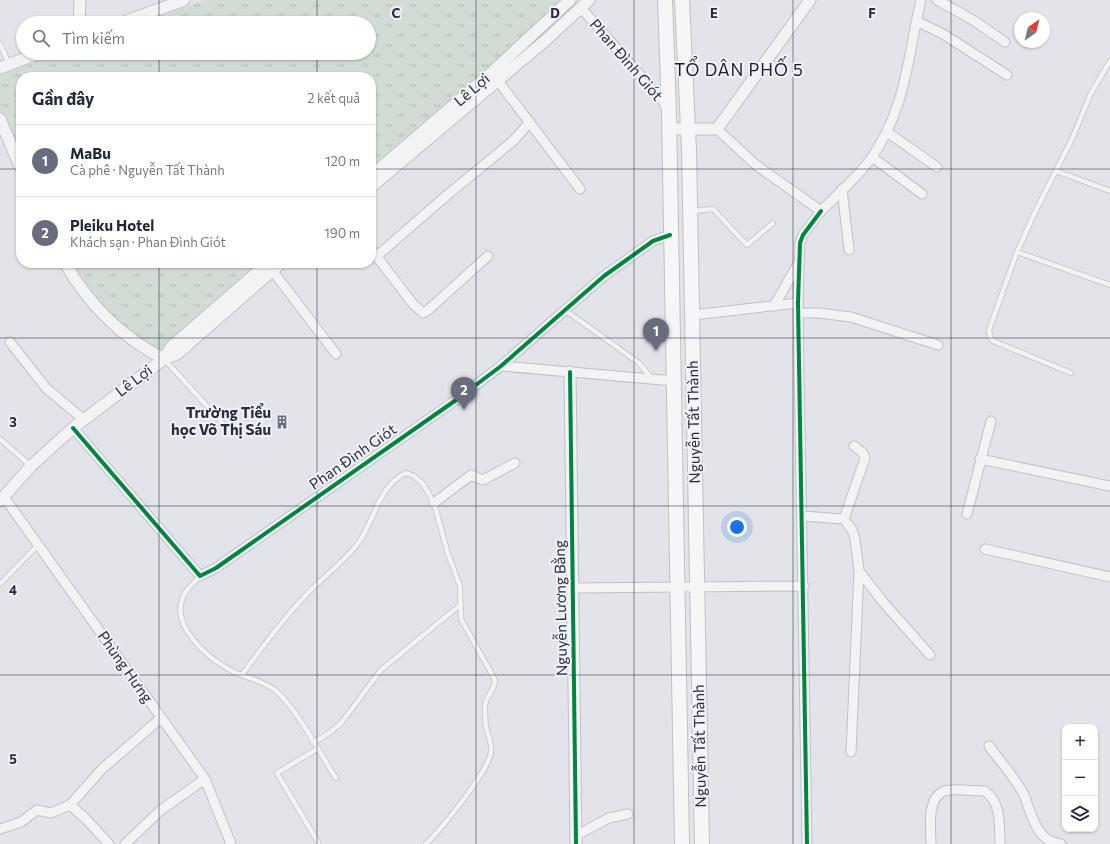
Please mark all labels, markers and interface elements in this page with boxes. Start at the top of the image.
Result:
text: C [392,5,401,21]
text: D [550,5,560,21]
text: E [710,5,718,21]
text: F [868,5,876,21]
north arrow [1014,12,1050,48]
street label: Phan Đình Giót [586,15,667,104]
search box [16,16,376,60]
icon: search [30,27,52,49]
text: Tìm kiếm [62,29,125,47]
district label: TỔ DÂN PHỐ 5 [674,56,804,80]
street label: Lê Lợi [450,69,493,110]
text: Gần đây [32,88,94,109]
text: 2 kết quả [307,90,360,106]
text: MaBu [70,144,111,162]
text: 1 [42,153,48,169]
text: 120 m [325,153,360,169]
text: Cà phê · Nguyễn Tất Thành [70,162,225,178]
text: Pleiku Hotel [70,216,154,234]
text: 2 [41,225,49,241]
text: 190 m [324,225,360,241]
text: Khách sạn · Phan Đình Giót [70,234,226,250]
pin: 1 [643,318,669,351]
street label: Nguyễn Tất Thành [683,360,703,484]
street label: Lê Lợi [111,361,155,400]
pin: 2 [451,377,477,410]
place label: Trường Tiểu học Võ Thị Sáu [171,403,271,439]
text: 3 [9,414,17,430]
building icon: Trường Tiểu học Võ Thị Sáu [274,414,290,430]
street label: Phan Đình Giót [305,420,399,493]
your location [727,517,747,537]
street label: Nguyễn Lương Bằng [550,540,570,676]
text: 4 [9,582,17,598]
street label: Phùng Hưng [94,627,157,706]
street label: Nguyễn Tất Thành [689,684,709,808]
map controls [1062,724,1098,832]
button: + [1062,724,1098,760]
text: 5 [9,751,17,767]
button: − [1062,760,1098,796]
button: layers [1062,796,1098,832]

